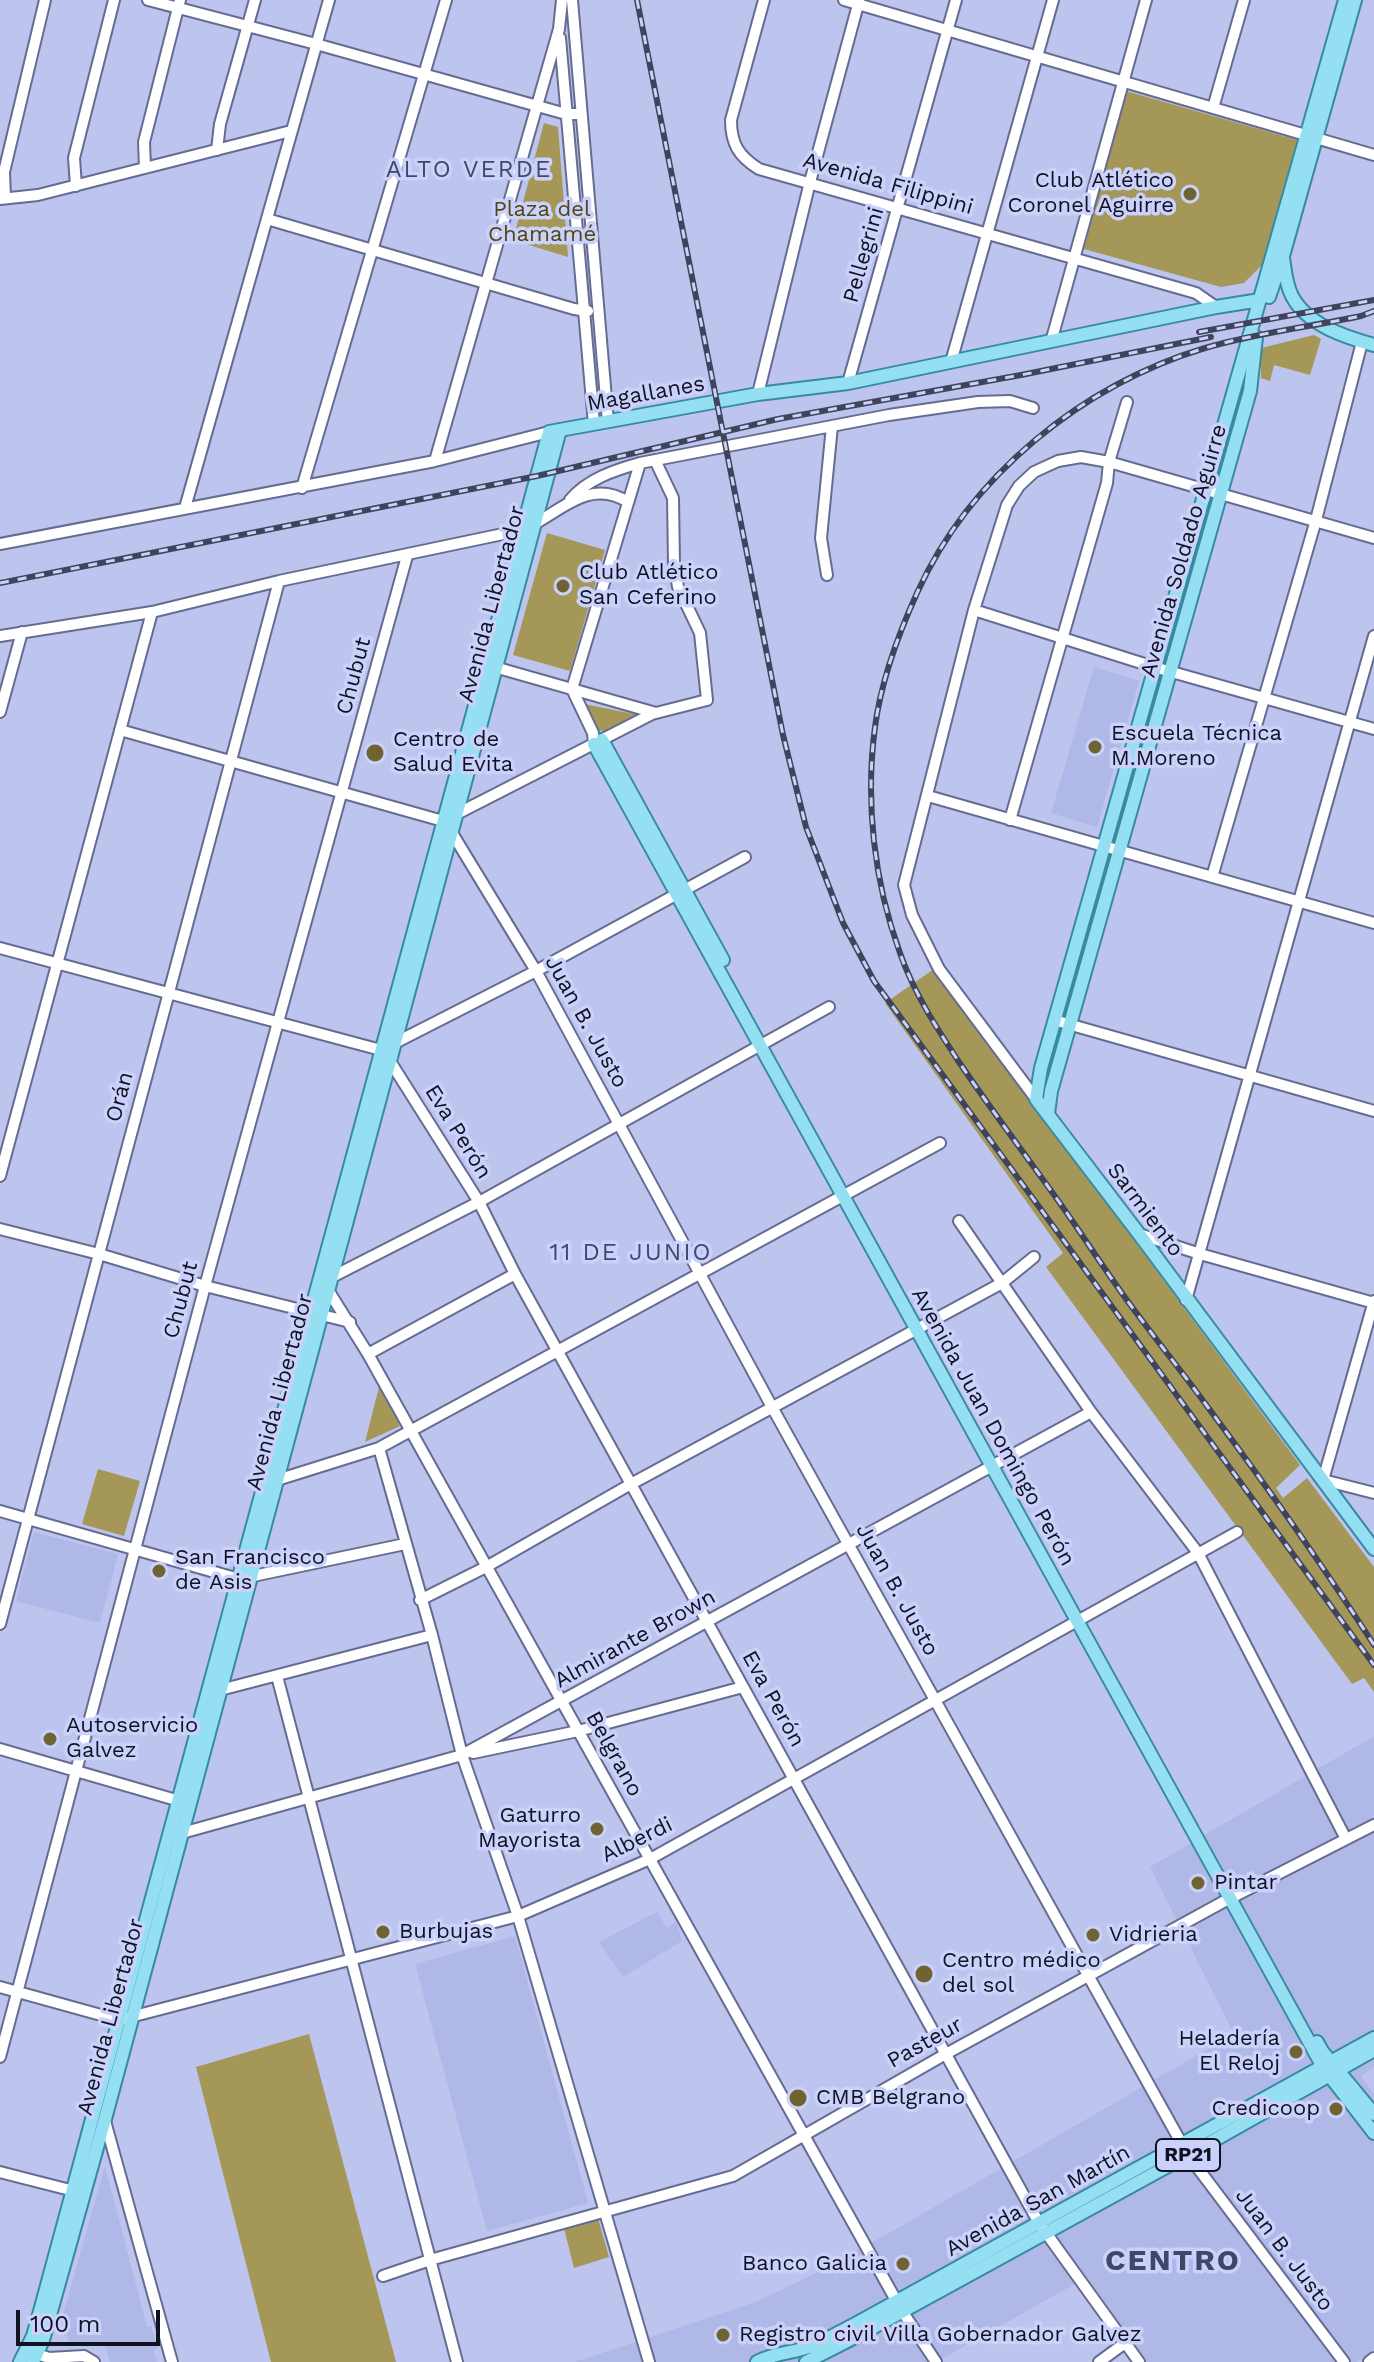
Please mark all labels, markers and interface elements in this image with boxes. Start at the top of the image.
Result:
street label: Avenida Filippini [800,147,976,221]
district label: ALTO VERDE [386,156,552,184]
place label: Club Atlético Coronel Aguirre [1007,168,1174,220]
marker: Club Atlético Coronel Aguirre [1181,185,1199,203]
park label: Plaza del Chamamé [488,197,596,248]
street label: Pellegrini [838,204,890,306]
street label: Magallanes [585,371,707,417]
street label: Avenida Soldado Aguirre [1135,422,1233,680]
street label: Avenida Libertador [453,503,531,705]
place label: Club Atlético San Ceferino [579,560,718,612]
marker: Club Atlético San Ceferino [554,577,572,595]
street label: Chubut [331,634,377,718]
place label: Escuela Técnica M.Moreno [1111,721,1282,772]
place label: Centro de Salud Evita [393,727,513,778]
marker: Escuela Técnica M.Moreno [1086,738,1104,756]
marker: Centro de Salud Evita [364,742,386,764]
street label: Juan B. Justo [539,951,633,1093]
street label: Orán [101,1069,139,1125]
street label: Eva Perón [419,1080,497,1184]
street label: Sarmiento [1101,1158,1189,1262]
district label: 11 DE JUNIO [550,1239,712,1267]
street label: Chubut [158,1258,204,1342]
street label: Avenida Juan Domingo Perón [905,1283,1081,1571]
street label: Avenida Libertador [241,1291,319,1493]
street label: Juan B. Justo [850,1519,944,1661]
place label: San Francisco de Asis [175,1545,325,1596]
marker: San Francisco de Asis [150,1562,168,1580]
street label: Almirante Brown [550,1584,720,1694]
street label: Eva Perón [736,1646,810,1752]
street label: Belgrano [580,1707,648,1801]
place label: Autoservicio Galvez [66,1713,198,1764]
marker: Autoservicio Galvez [41,1730,59,1748]
place label: Gaturro Mayorista [478,1803,581,1854]
street label: Alberdi [597,1811,677,1869]
marker: Gaturro Mayorista [588,1820,606,1838]
place label: Pintar [1214,1870,1277,1896]
marker: Pintar [1189,1874,1207,1892]
street label: Avenida Libertador [72,1916,150,2118]
place label: Burbujas [399,1919,493,1945]
place label: Vidrieria [1109,1922,1198,1948]
marker: Burbujas [374,1923,392,1941]
marker: Vidrieria [1084,1926,1102,1944]
place label: Centro médico del sol [942,1948,1101,2000]
marker: Centro médico del sol [913,1963,935,1985]
street label: Pasteur [883,2012,967,2074]
place label: Heladería El Reloj [1178,2026,1280,2078]
marker: Heladería El Reloj [1287,2043,1305,2061]
place label: CMB Belgrano [816,2085,965,2111]
marker: CMB Belgrano [787,2087,809,2109]
place label: Credicoop [1211,2096,1320,2122]
marker: Credicoop [1327,2100,1345,2118]
street label: Avenida San Martín [941,2139,1135,2263]
road number: RP21 [1156,2139,1220,2171]
street label: Juan B. Justo [1229,2183,1339,2317]
district label: CENTRO [1105,2243,1241,2279]
place label: Banco Galicia [742,2251,887,2277]
marker: Banco Galicia [894,2255,912,2273]
scale bar [20,2294,164,2344]
text: 100 m [30,2310,100,2338]
place label: Registro civil Villa Gobernador Galvez [739,2322,1142,2348]
marker: Registro civil Villa Gobernador Galvez [714,2326,732,2344]

